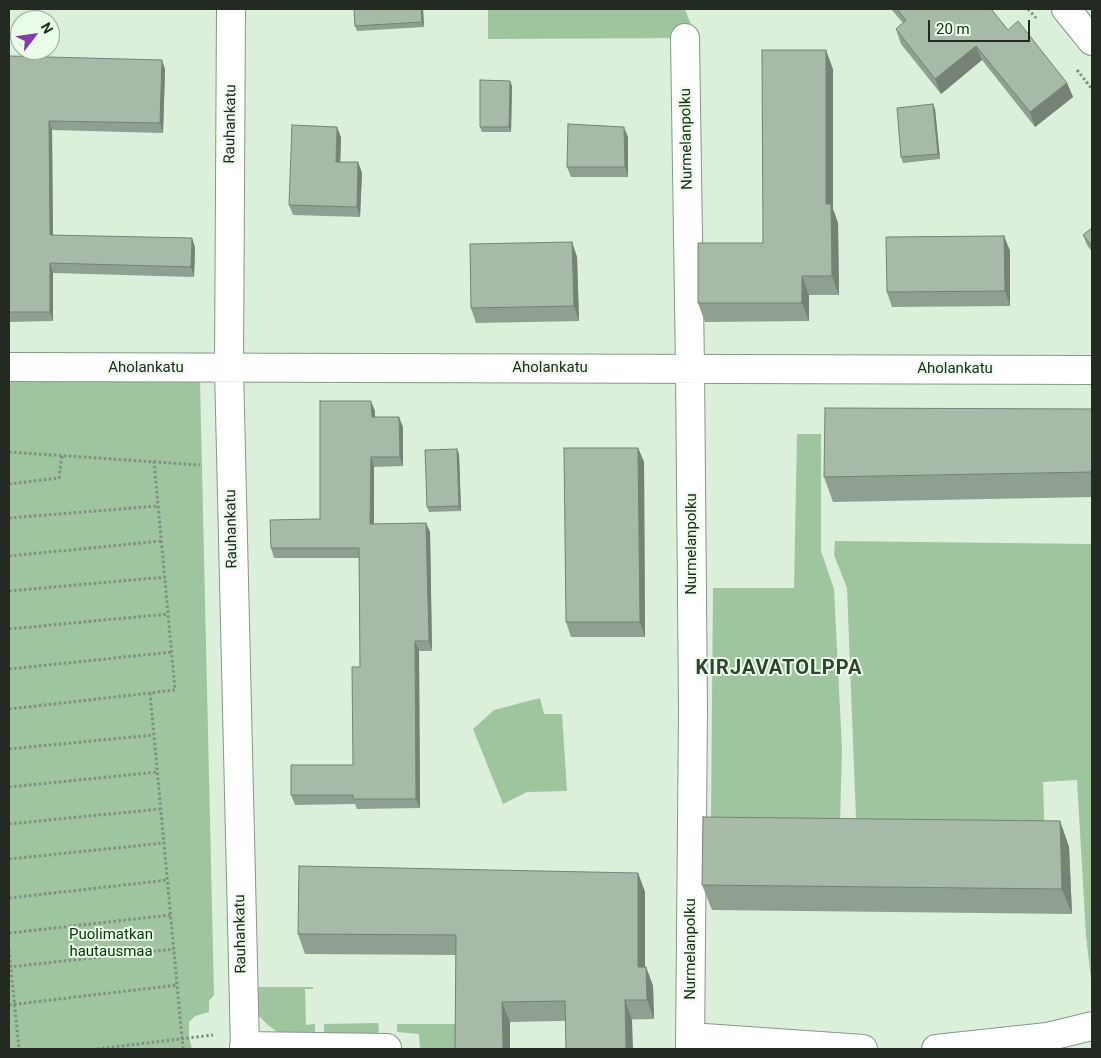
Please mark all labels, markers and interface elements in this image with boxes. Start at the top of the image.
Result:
north arrow [10,10,60,60]
scale bar [931,10,1034,42]
text: N [38,20,57,36]
text: 20 m [936,20,970,38]
street label: Rauhankatu [221,84,241,164]
street label: Nurmelanpolku [677,88,697,190]
street label: Aholankatu [108,359,184,377]
street label: Aholankatu [512,359,588,377]
street label: Aholankatu [917,360,993,378]
street label: Rauhankatu [222,489,242,569]
street label: Nurmelanpolku [683,493,701,595]
district label: KIRJAVATOLPPA [694,657,864,681]
street label: Rauhankatu [231,894,251,974]
street label: Nurmelanpolku [682,898,700,1000]
park label: Puolimatkan hautausmaa [69,926,153,961]

